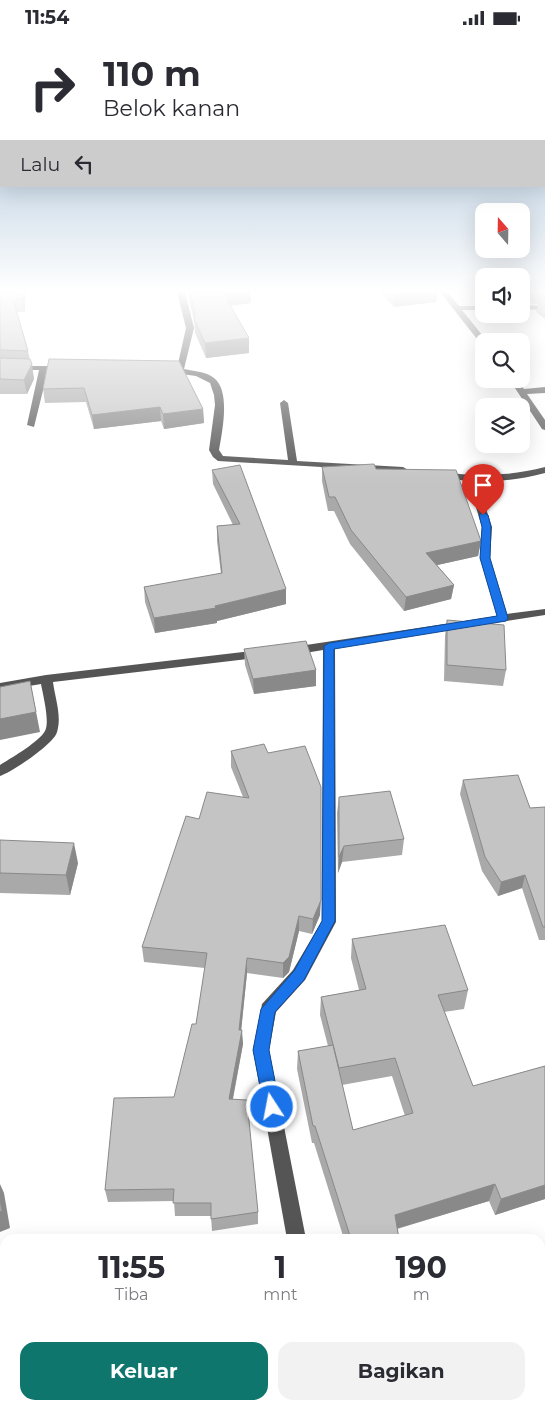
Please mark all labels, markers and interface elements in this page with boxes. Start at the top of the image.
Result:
text: 11:54 [25,6,69,29]
text: 110 m [103,52,201,95]
icon: right [20,55,85,120]
text: Belok kanan [103,95,240,122]
icon: left [70,150,98,178]
text: Lalu [20,153,60,176]
north arrow [475,203,530,257]
map controls [475,203,530,453]
button: sound [475,268,530,323]
button: search [475,333,530,388]
button: layers [475,398,530,453]
pin [462,464,504,515]
icon: arrive [469,471,497,499]
position arrow [245,1080,297,1132]
text: 11:55 [98,1249,165,1286]
text: 1 [274,1249,286,1286]
text: 190 [396,1249,447,1286]
text: Tiba [115,1285,148,1304]
text: mnt [263,1285,297,1304]
text: m [413,1285,430,1304]
button: Keluar [20,1342,268,1400]
button: Bagikan [278,1342,525,1400]

